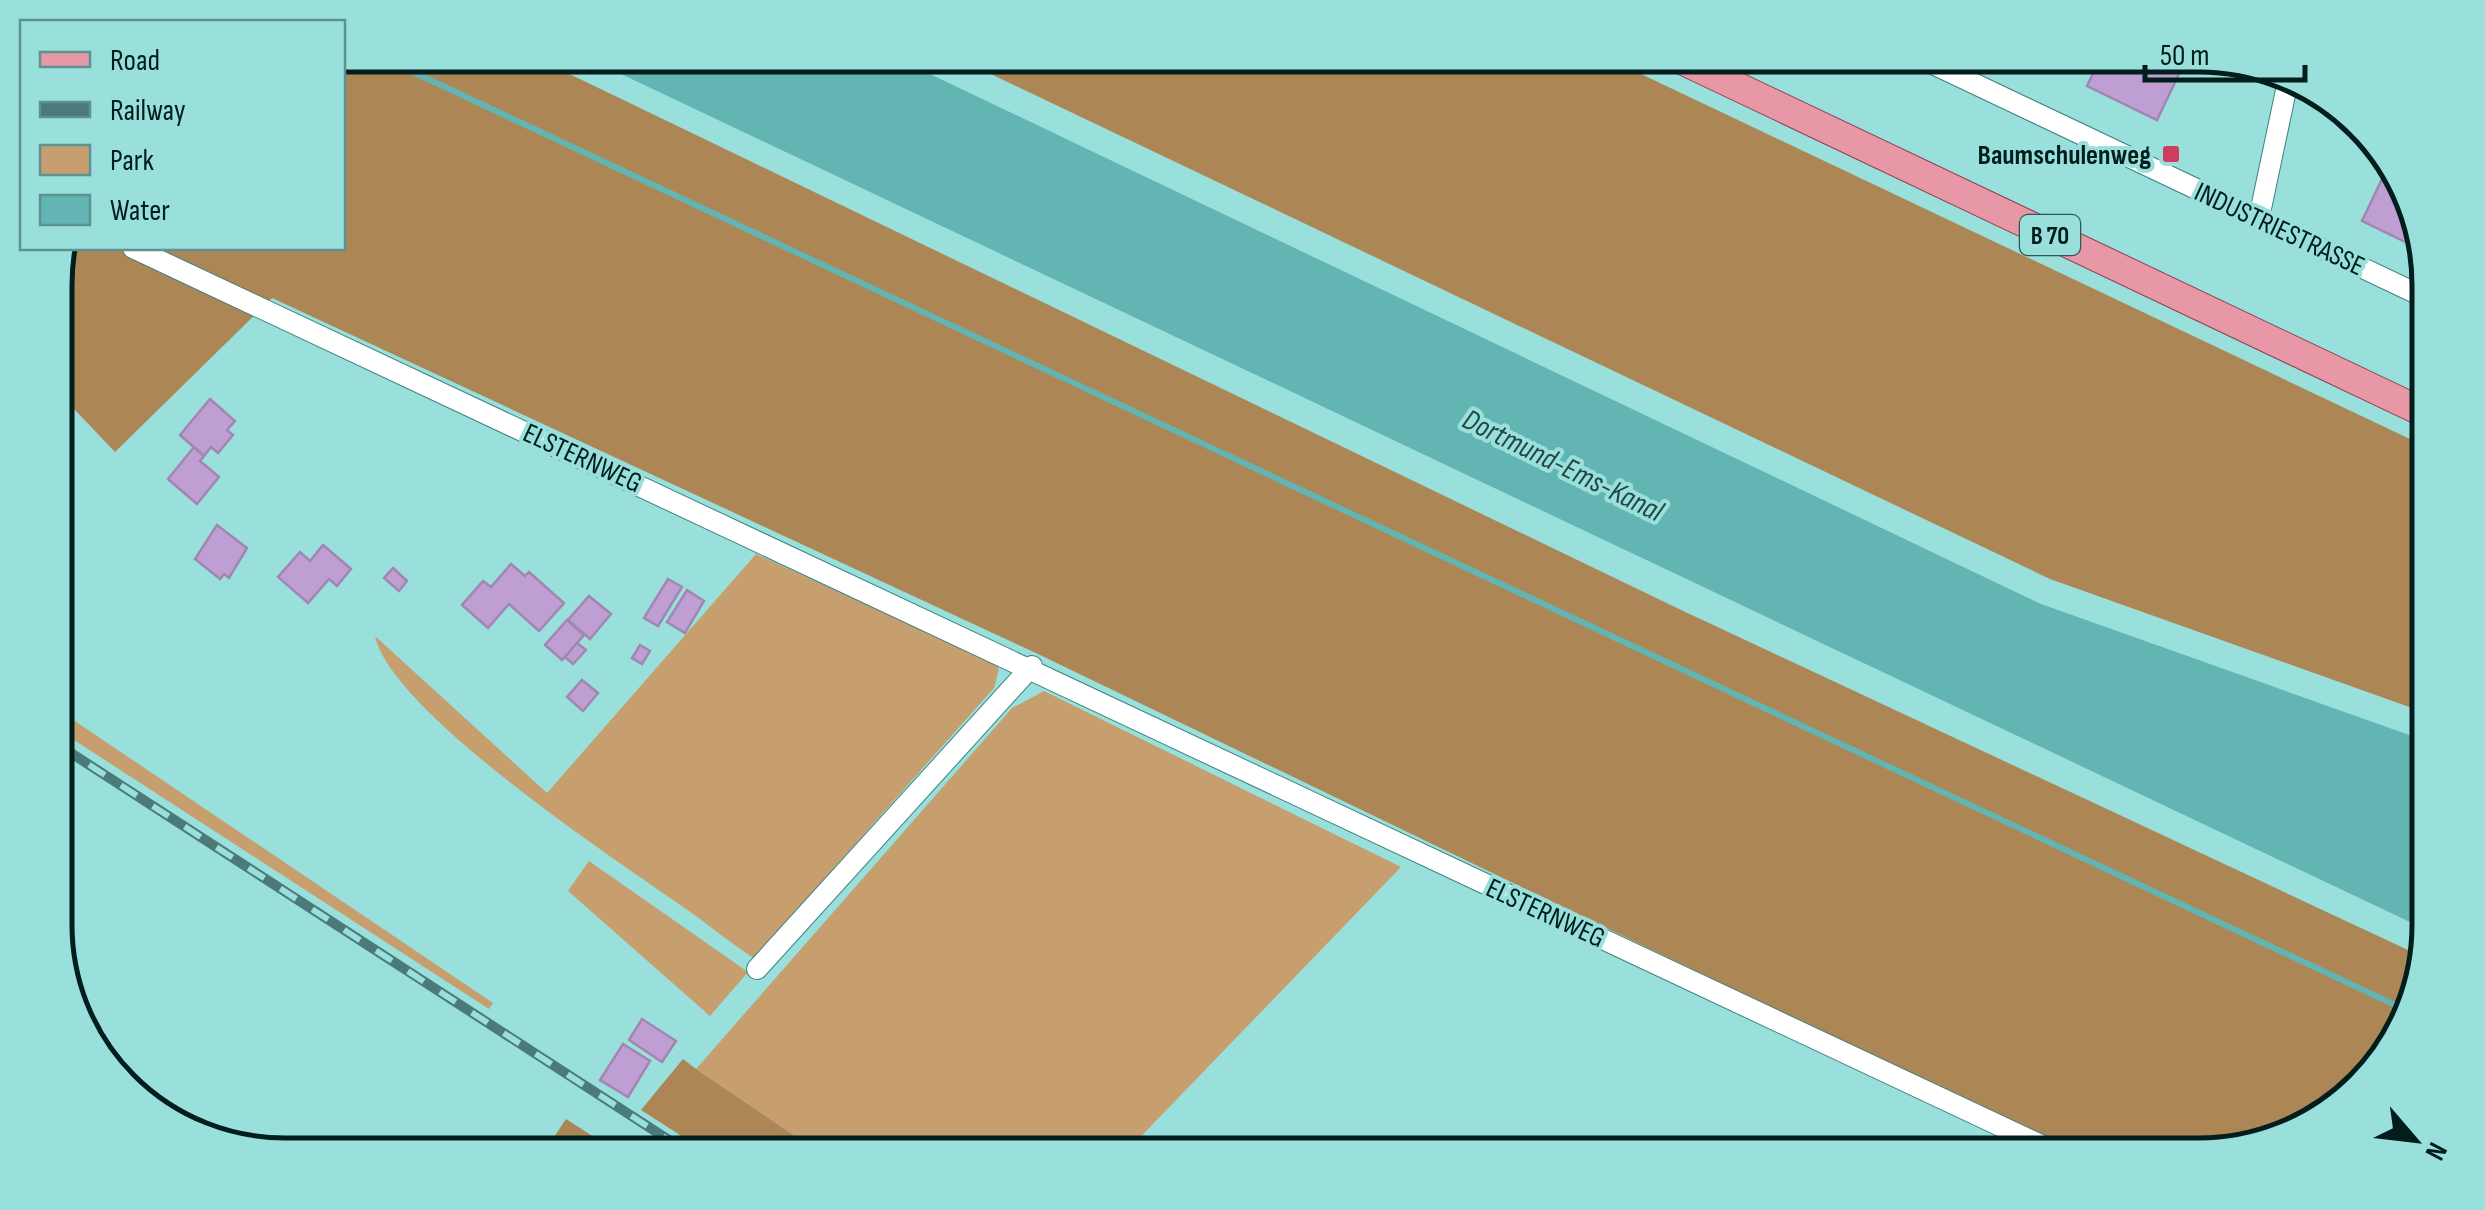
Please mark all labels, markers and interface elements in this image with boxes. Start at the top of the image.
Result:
legend [20,20,345,250]
scale bar [2145,20,2305,82]
text: 50 m [2160,38,2209,74]
text: Road [110,43,160,79]
text: Railway [110,93,186,129]
place label: Baumschulenweg [1977,139,2151,172]
text: Park [110,143,154,179]
marker: Baumschulenweg [2160,143,2182,165]
street label: INDUSTRIESTRASSE [2189,176,2370,283]
text: Water [110,193,170,229]
road number: B 70 [2020,215,2080,255]
water label: Dortmund-Ems-Kanal [1456,402,1670,531]
street label: ELSTERNWEG [518,417,647,500]
street label: ELSTERNWEG [1481,872,1610,955]
north arrow [2365,1090,2465,1190]
text: N [2418,1137,2454,1165]

